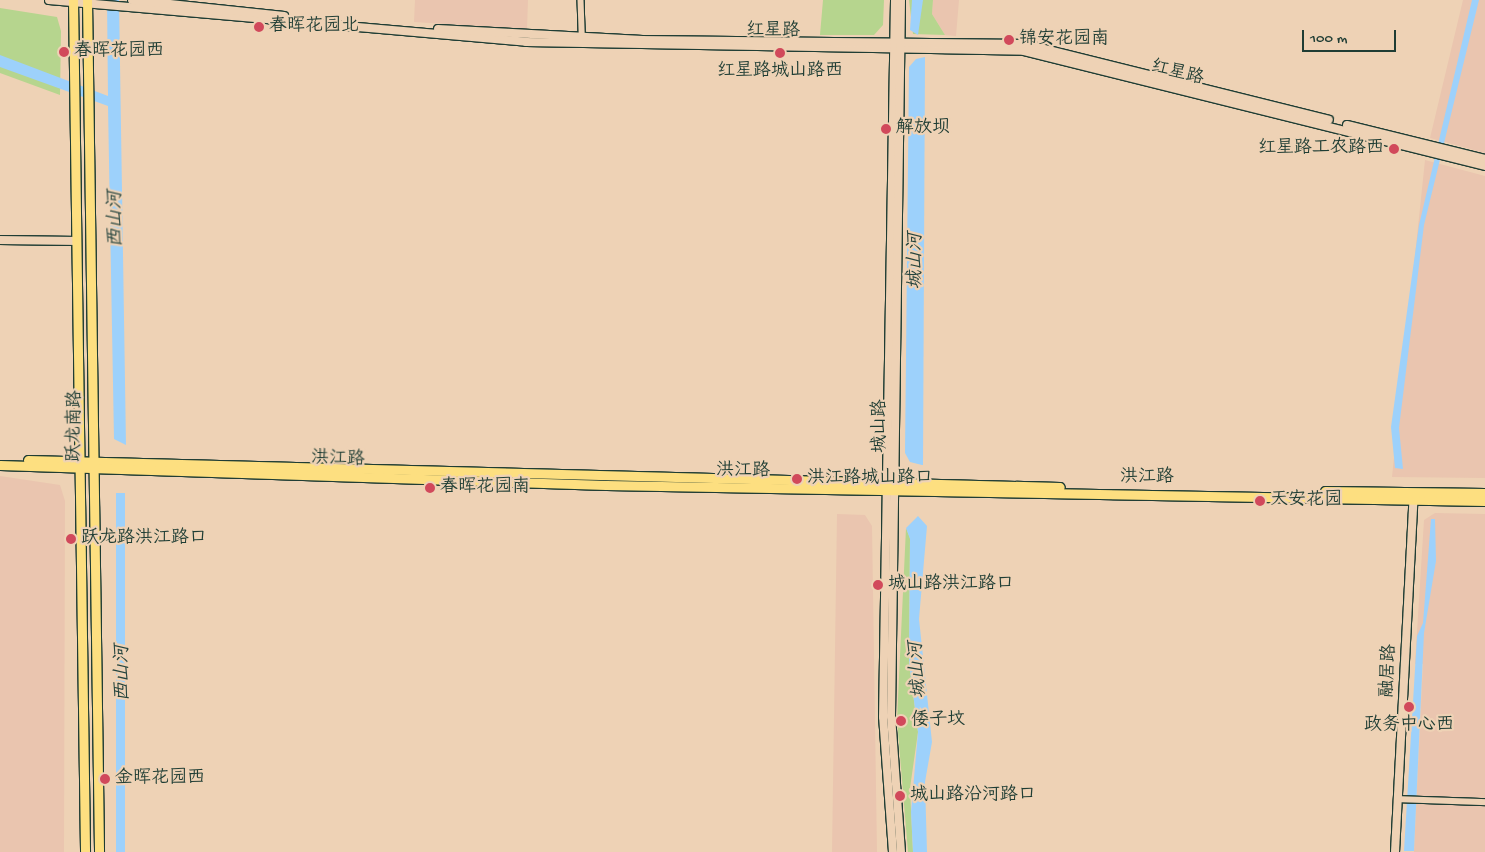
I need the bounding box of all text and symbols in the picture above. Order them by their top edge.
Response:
place label: 春晖花园北 [269,16,359,38]
scale bar [1305,20,1399,52]
marker: 春晖花园北 [253,21,265,33]
street label: 红星路 [746,21,800,43]
place label: 锦安花园南 [1019,29,1109,51]
text: 100 m [1310,30,1347,48]
marker: 锦安花园南 [1003,34,1015,46]
place label: 春晖花园西 [74,41,164,63]
marker: 春晖花园西 [58,46,70,58]
marker: 红星路城山路西 [774,47,786,59]
street label: 红星路 [1148,57,1206,91]
place label: 红星路城山路西 [717,61,843,83]
place label: 解放坝 [896,118,950,140]
marker: 解放坝 [880,123,892,135]
place label: 红星路工农路西 [1258,138,1384,160]
marker: 红星路工农路西 [1388,143,1400,155]
water label: 西山河 [105,190,129,248]
water label: 城山河 [906,233,928,289]
street label: 跃龙南路 [65,390,87,462]
street label: 城山路 [870,399,892,453]
street label: 洪江路 [311,448,365,472]
street label: 洪江路 [716,461,770,483]
street label: 洪江路 [1120,467,1174,489]
place label: 洪江路城山路口 [807,468,933,490]
marker: 洪江路城山路口 [791,473,803,485]
place label: 春晖花园南 [440,477,530,499]
marker: 春晖花园南 [424,482,436,494]
place label: 天安花园 [1270,490,1342,512]
marker: 天安花园 [1254,495,1266,507]
place label: 跃龙路洪江路口 [81,528,207,550]
marker: 跃龙路洪江路口 [65,533,77,545]
place label: 城山路洪江路口 [888,574,1014,596]
marker: 城山路洪江路口 [872,579,884,591]
water label: 城山河 [906,641,932,699]
street label: 融居路 [1378,643,1402,699]
water label: 西山河 [112,644,136,702]
marker: 政务中心西 [1403,701,1415,713]
place label: 倭子坟 [911,710,965,732]
marker: 倭子坟 [895,715,907,727]
place label: 政务中心西 [1364,715,1454,737]
place label: 金晖花园西 [115,768,205,790]
marker: 金晖花园西 [99,773,111,785]
place label: 城山路沿河路口 [910,785,1036,807]
marker: 城山路沿河路口 [894,790,906,802]

